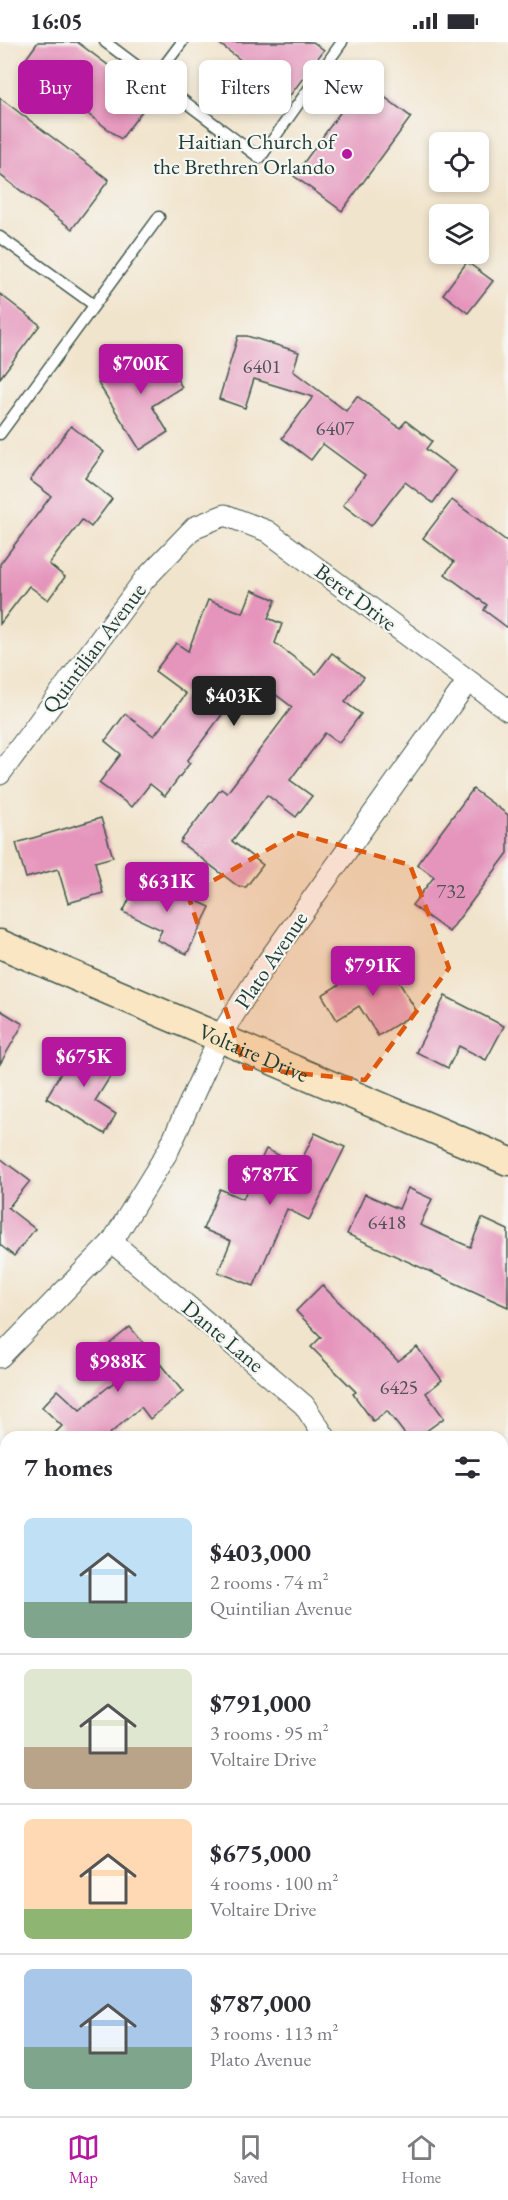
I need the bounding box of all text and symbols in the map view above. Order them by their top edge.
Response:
text: 16:05 [30,7,83,36]
chip: Buy [18,60,93,114]
chip: Rent [105,60,187,114]
chip: Filters [199,60,291,114]
chip: New [303,60,384,114]
place label: Haitian Church of the Brethren Orlando [153,127,338,181]
map controls [429,132,489,264]
button: locate [429,132,489,192]
marker: Haitian Church of the Brethren Orlando [340,147,354,161]
button: layers [429,204,489,264]
pin: $700K [99,344,183,395]
text: $700K [113,350,169,376]
house number: 6401 [243,353,281,379]
house number: 6407 [316,415,355,441]
street label: Beret Drive [309,557,403,638]
street label: Quintilian Avenue [35,577,153,719]
pin: $403K [192,676,276,727]
text: $403K [206,682,262,708]
pin: $631K [125,862,209,913]
text: $631K [139,868,195,894]
house number: 732 [437,878,466,904]
street label: Plato Avenue [228,905,314,1014]
pin: $791K [331,946,415,997]
text: $791K [345,952,401,978]
street label: Voltaire Drive [194,1016,314,1089]
pin: $675K [42,1037,126,1088]
text: $675K [56,1043,112,1069]
pin: $787K [228,1155,312,1206]
text: $787K [242,1161,298,1187]
house number: 6418 [368,1209,406,1235]
street label: Dante Lane [176,1293,270,1379]
pin: $988K [76,1342,160,1393]
text: $988K [90,1348,146,1374]
house number: 6425 [380,1374,418,1400]
text: 7 homes [24,1450,113,1484]
icon: filters [451,1451,484,1484]
text: $403,000 [210,1535,311,1569]
icon: home [72,1542,144,1614]
text: 2 rooms · 74 m² [210,1569,329,1595]
text: Quintilian Avenue [210,1595,352,1621]
text: $791,000 [210,1686,311,1720]
icon: home [72,1693,144,1765]
text: 3 rooms · 95 m² [210,1720,329,1746]
text: Voltaire Drive [210,1746,316,1772]
text: $675,000 [210,1836,311,1870]
icon: home [72,1843,144,1915]
text: 4 rooms · 100 m² [210,1870,338,1896]
text: Voltaire Drive [210,1896,316,1922]
text: $787,000 [210,1986,311,2020]
icon: home [72,1993,144,2065]
text: 3 rooms · 113 m² [210,2020,338,2046]
text: Plato Avenue [210,2046,311,2072]
tab: Map [67,2131,100,2188]
tab: Saved [234,2131,268,2188]
tab: Home [402,2131,441,2188]

